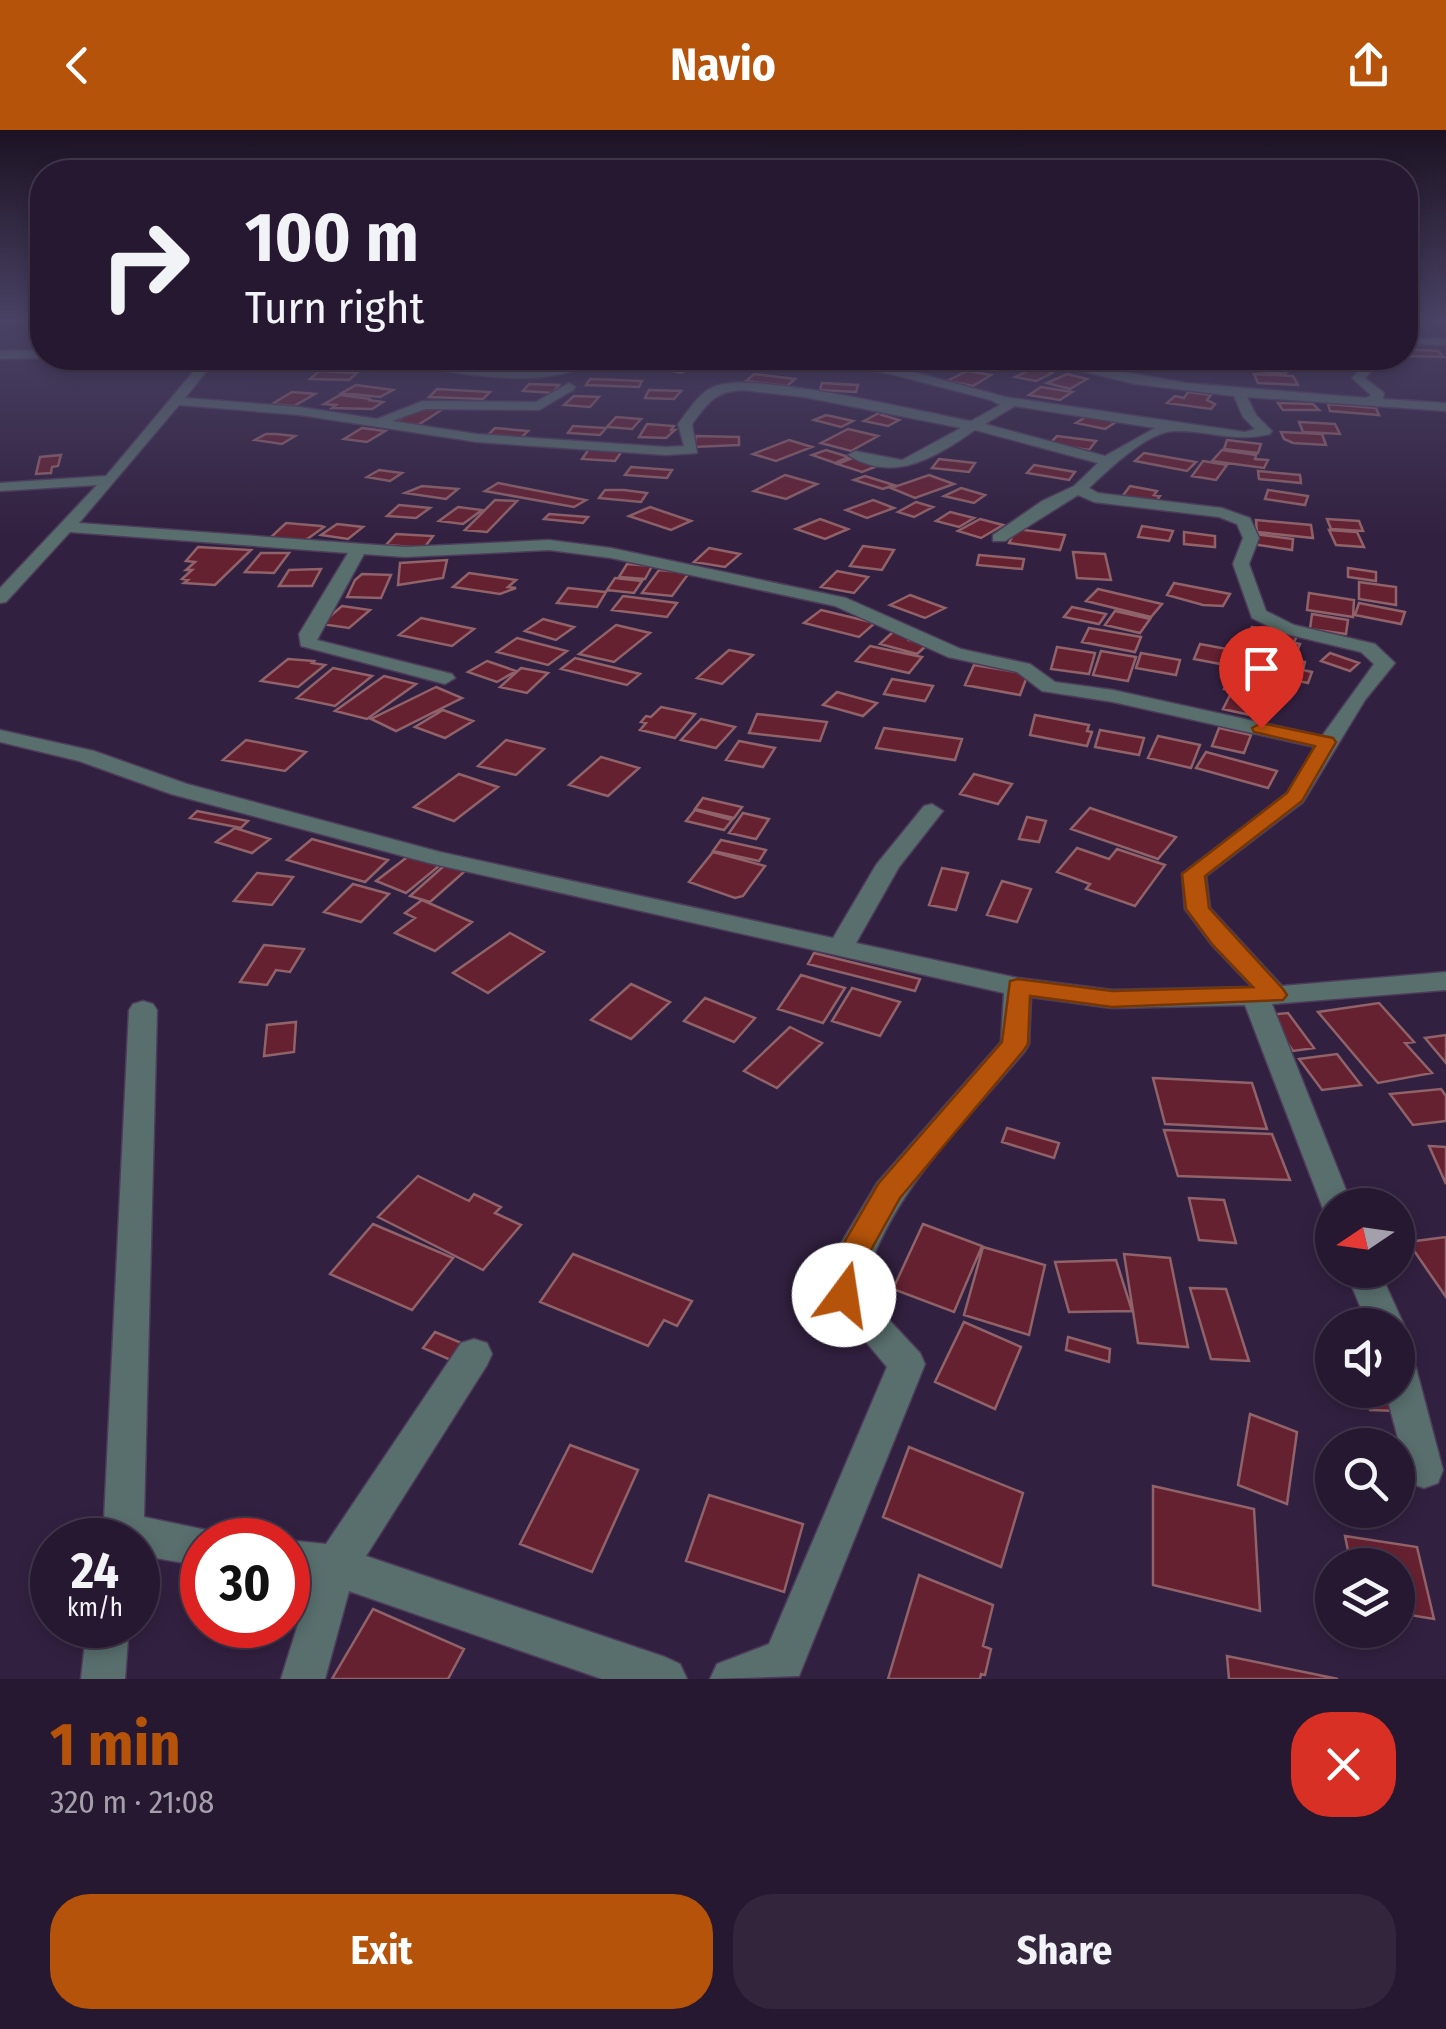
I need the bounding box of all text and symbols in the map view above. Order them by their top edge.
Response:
icon: back [50,38,105,93]
text: Navio [670,38,776,92]
icon: share [1341,38,1396,93]
text: 100 m [245,196,419,280]
icon: right [80,200,210,330]
text: Turn right [245,281,424,335]
pin [1219,626,1304,729]
icon: arrive [1234,641,1289,696]
north arrow [1315,1188,1415,1288]
map controls [1315,1188,1415,1648]
position arrow [792,1243,896,1347]
button: sound [1315,1308,1415,1408]
button: search [1315,1428,1415,1528]
speed limit sign: 30 [180,1518,310,1648]
text: 24 [71,1541,119,1601]
button: layers [1315,1548,1415,1648]
text: km/h [67,1593,123,1623]
text: 1 min [50,1709,181,1781]
button: close [1291,1712,1396,1817]
text: 320 m · 21:08 [50,1783,214,1821]
button: Exit [50,1894,713,2009]
button: Share [733,1894,1396,2009]

